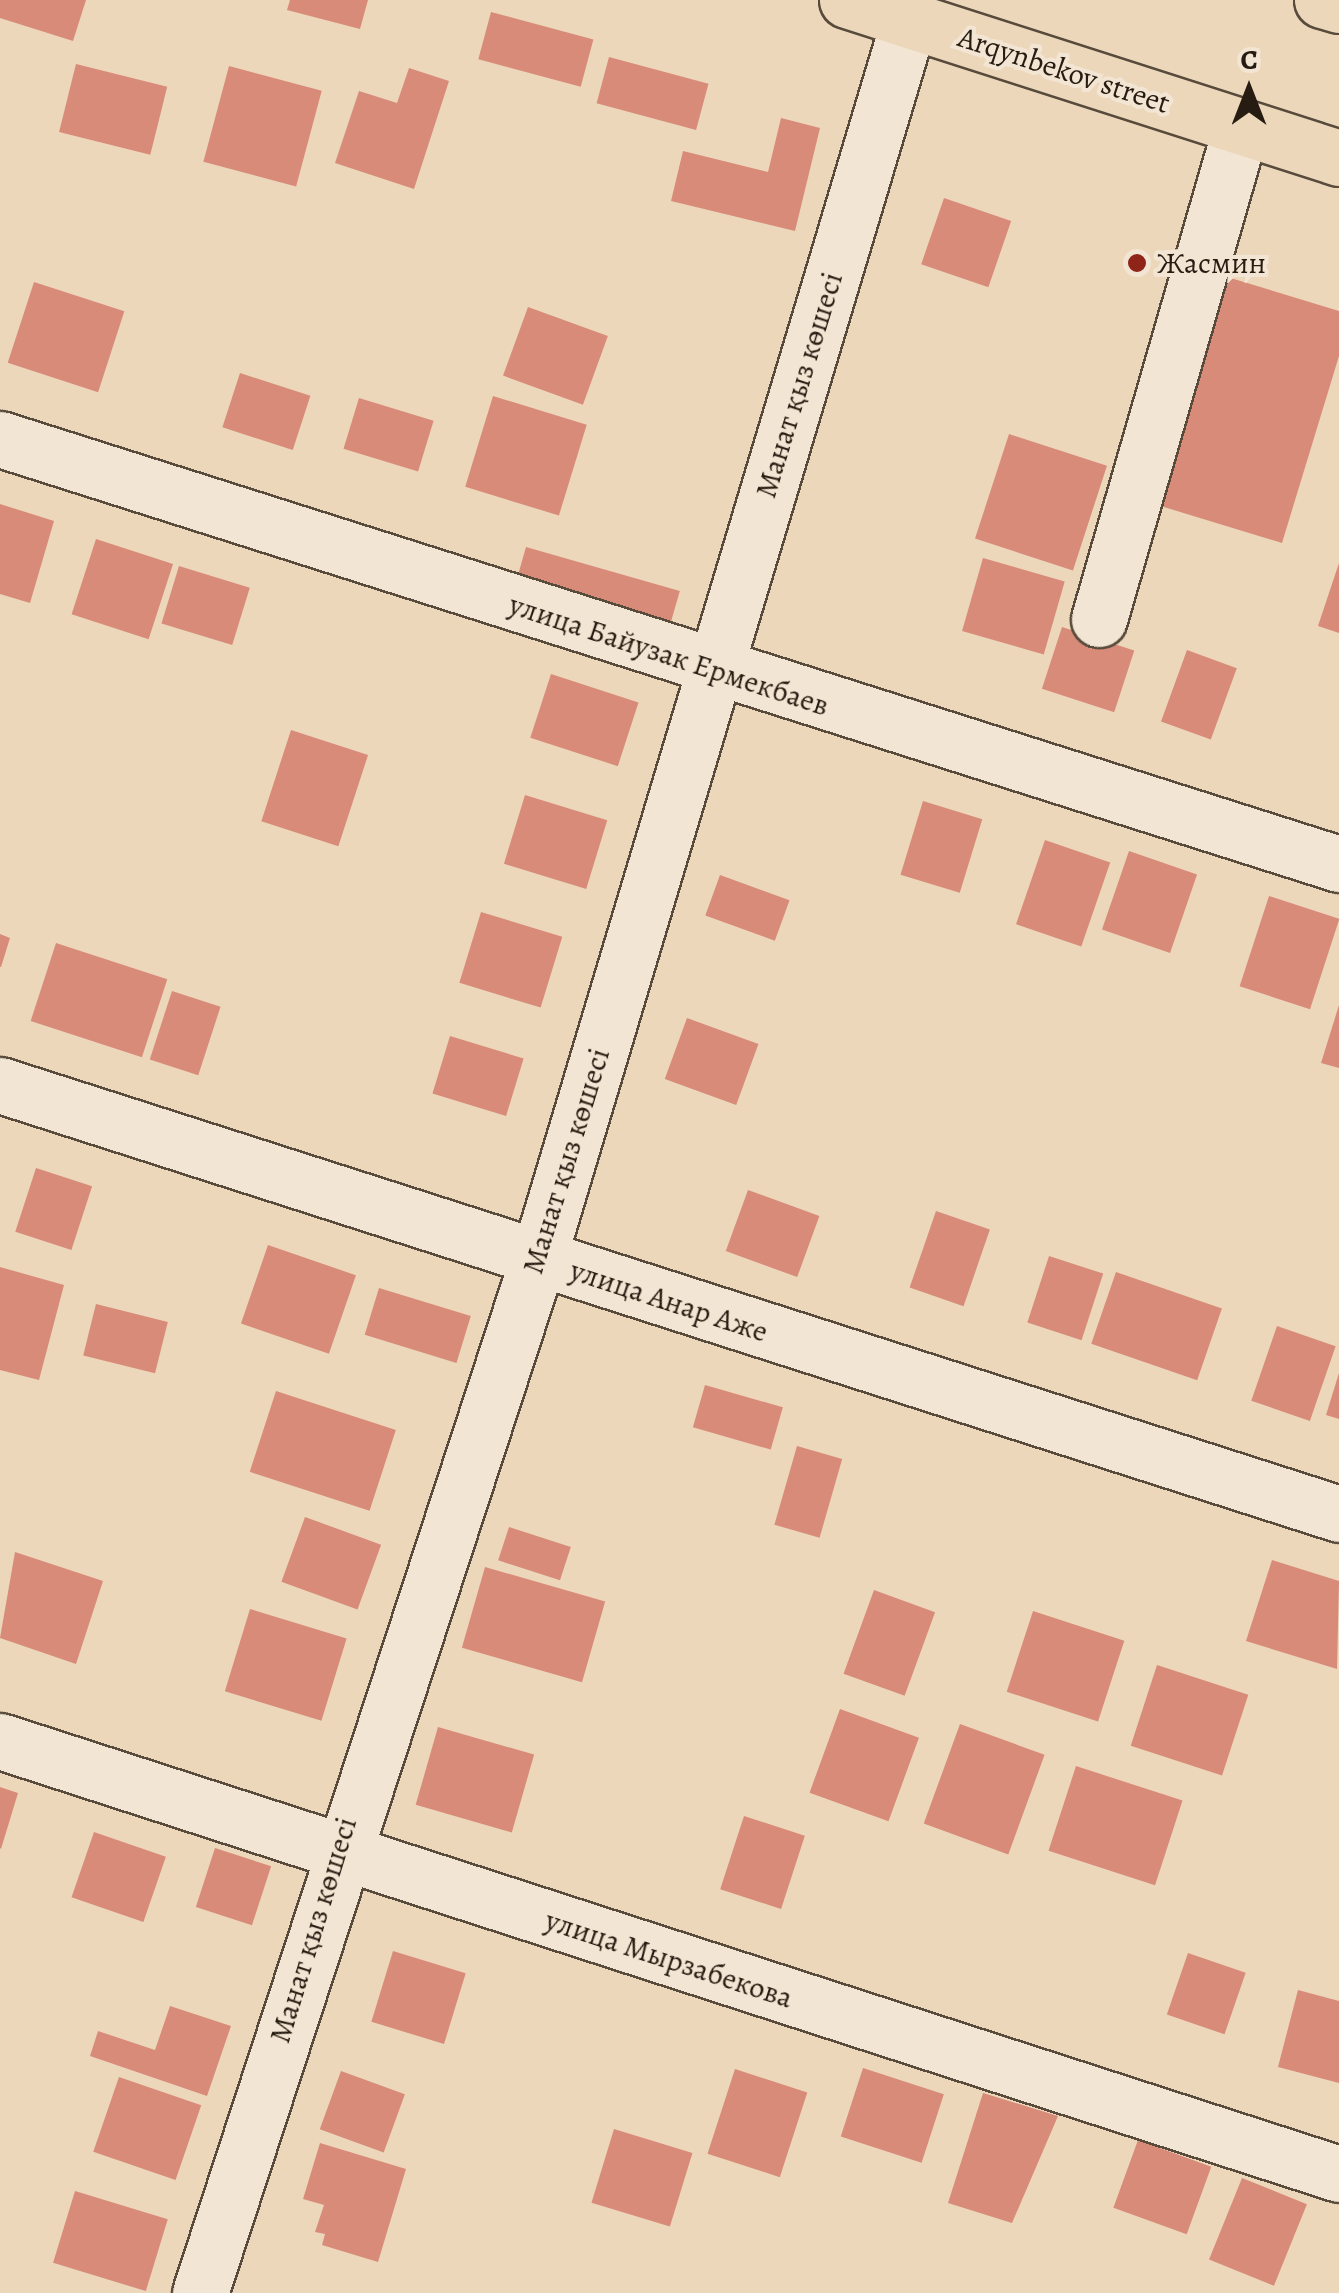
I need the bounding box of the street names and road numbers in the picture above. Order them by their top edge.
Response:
street label: Arqynbekov street [954,19,1174,121]
street label: Манат қыз көшесі [748,268,850,502]
street label: улица Байузак Ермекбаев [505,586,833,724]
street label: Манат қыз көшесі [515,1044,617,1278]
street label: улица Анар Аже [566,1252,772,1350]
street label: Манат қыз көшесі [262,1813,364,2047]
street label: улица Мырзабекова [541,1902,797,2016]

